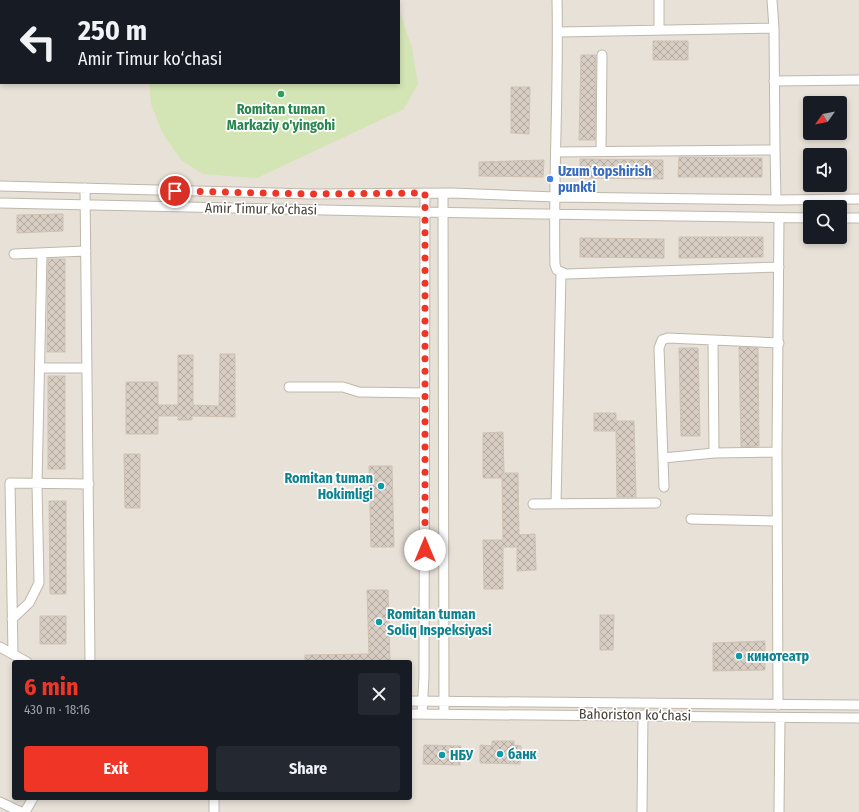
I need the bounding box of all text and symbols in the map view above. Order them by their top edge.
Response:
text: 250 m [78,14,147,47]
icon: left [12,16,64,68]
text: Amir Timur ko‘chasi [78,48,222,70]
marker: Romitan tuman Markaziy o'yingohi [276,89,286,99]
north arrow [803,96,847,140]
map controls [803,96,847,244]
place label: Romitan tuman Markaziy o'yingohi [227,101,336,134]
button: sound [803,148,847,192]
place label: Uzum topshirish punkti [558,163,652,196]
pin [158,174,192,208]
marker: Uzum topshirish punkti [545,174,555,184]
icon: arrive [164,180,186,202]
street label: Amir Timur ko‘chasi [205,200,317,218]
button: search [803,200,847,244]
place label: Romitan tuman Hokimligi [284,470,373,503]
marker: Romitan tuman Hokimligi [376,481,386,491]
position arrow [404,529,446,571]
place label: Romitan tuman Soliq Inspeksiyasi [387,606,492,639]
marker: Romitan tuman Soliq Inspeksiyasi [374,617,384,627]
place label: кинотеатр [747,648,809,665]
marker: кинотеатр [734,651,744,661]
text: 6 min [24,673,79,701]
button: close [358,673,400,715]
text: 430 m · 18:16 [24,702,90,717]
street label: Bahoriston ko‘chasi [579,706,691,724]
button: Exit [24,746,208,792]
button: Share [216,746,400,792]
place label: банк [508,746,538,763]
place label: НБУ [450,747,474,764]
marker: банк [495,749,505,759]
marker: НБУ [437,750,447,760]

